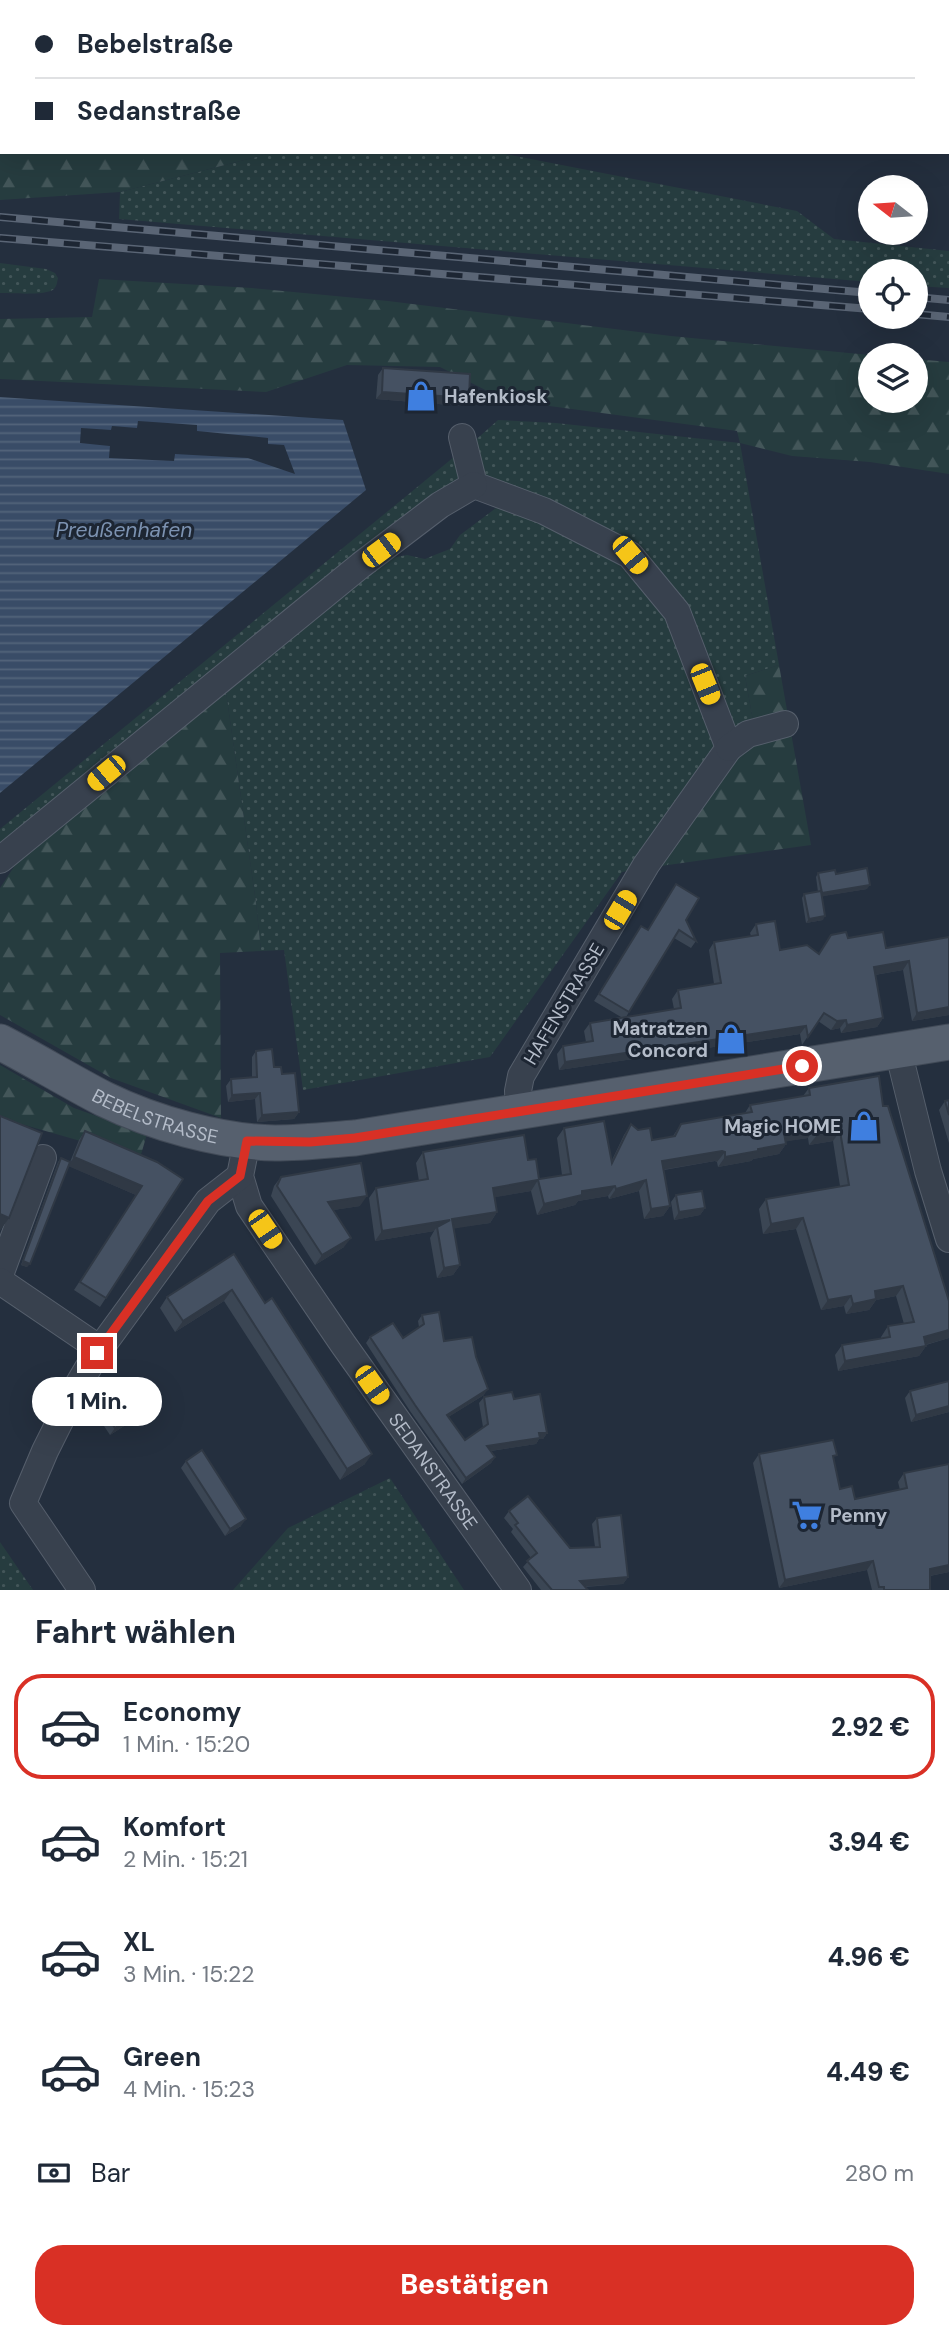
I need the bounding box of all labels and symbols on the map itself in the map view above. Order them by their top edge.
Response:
north arrow [858,175,928,245]
shop icon: Hafenkiosk [404,379,438,413]
place label: Hafenkiosk [444,384,547,409]
water label: Preußenhafen [56,516,192,544]
car [358,529,405,571]
car [609,532,652,578]
car [688,661,723,707]
car [84,751,129,795]
car [601,887,640,933]
street label: HAFENSTRASSE [518,939,610,1069]
place label: Matratzen Concord [612,1016,708,1063]
shop icon: Matratzen Concord [714,1022,748,1056]
route start [786,1050,818,1082]
street label: BEBELSTRASSE [88,1083,221,1149]
shop icon: Magic HOME [847,1109,881,1143]
place label: Magic HOME [724,1114,841,1139]
car [245,1206,286,1252]
route end [81,1337,113,1369]
car [352,1362,393,1408]
callout: 1 Min. [32,1378,162,1426]
street label: SEDANSTRASSE [383,1408,484,1535]
supermarket icon: Penny [790,1498,824,1532]
place label: Penny [830,1503,888,1528]

